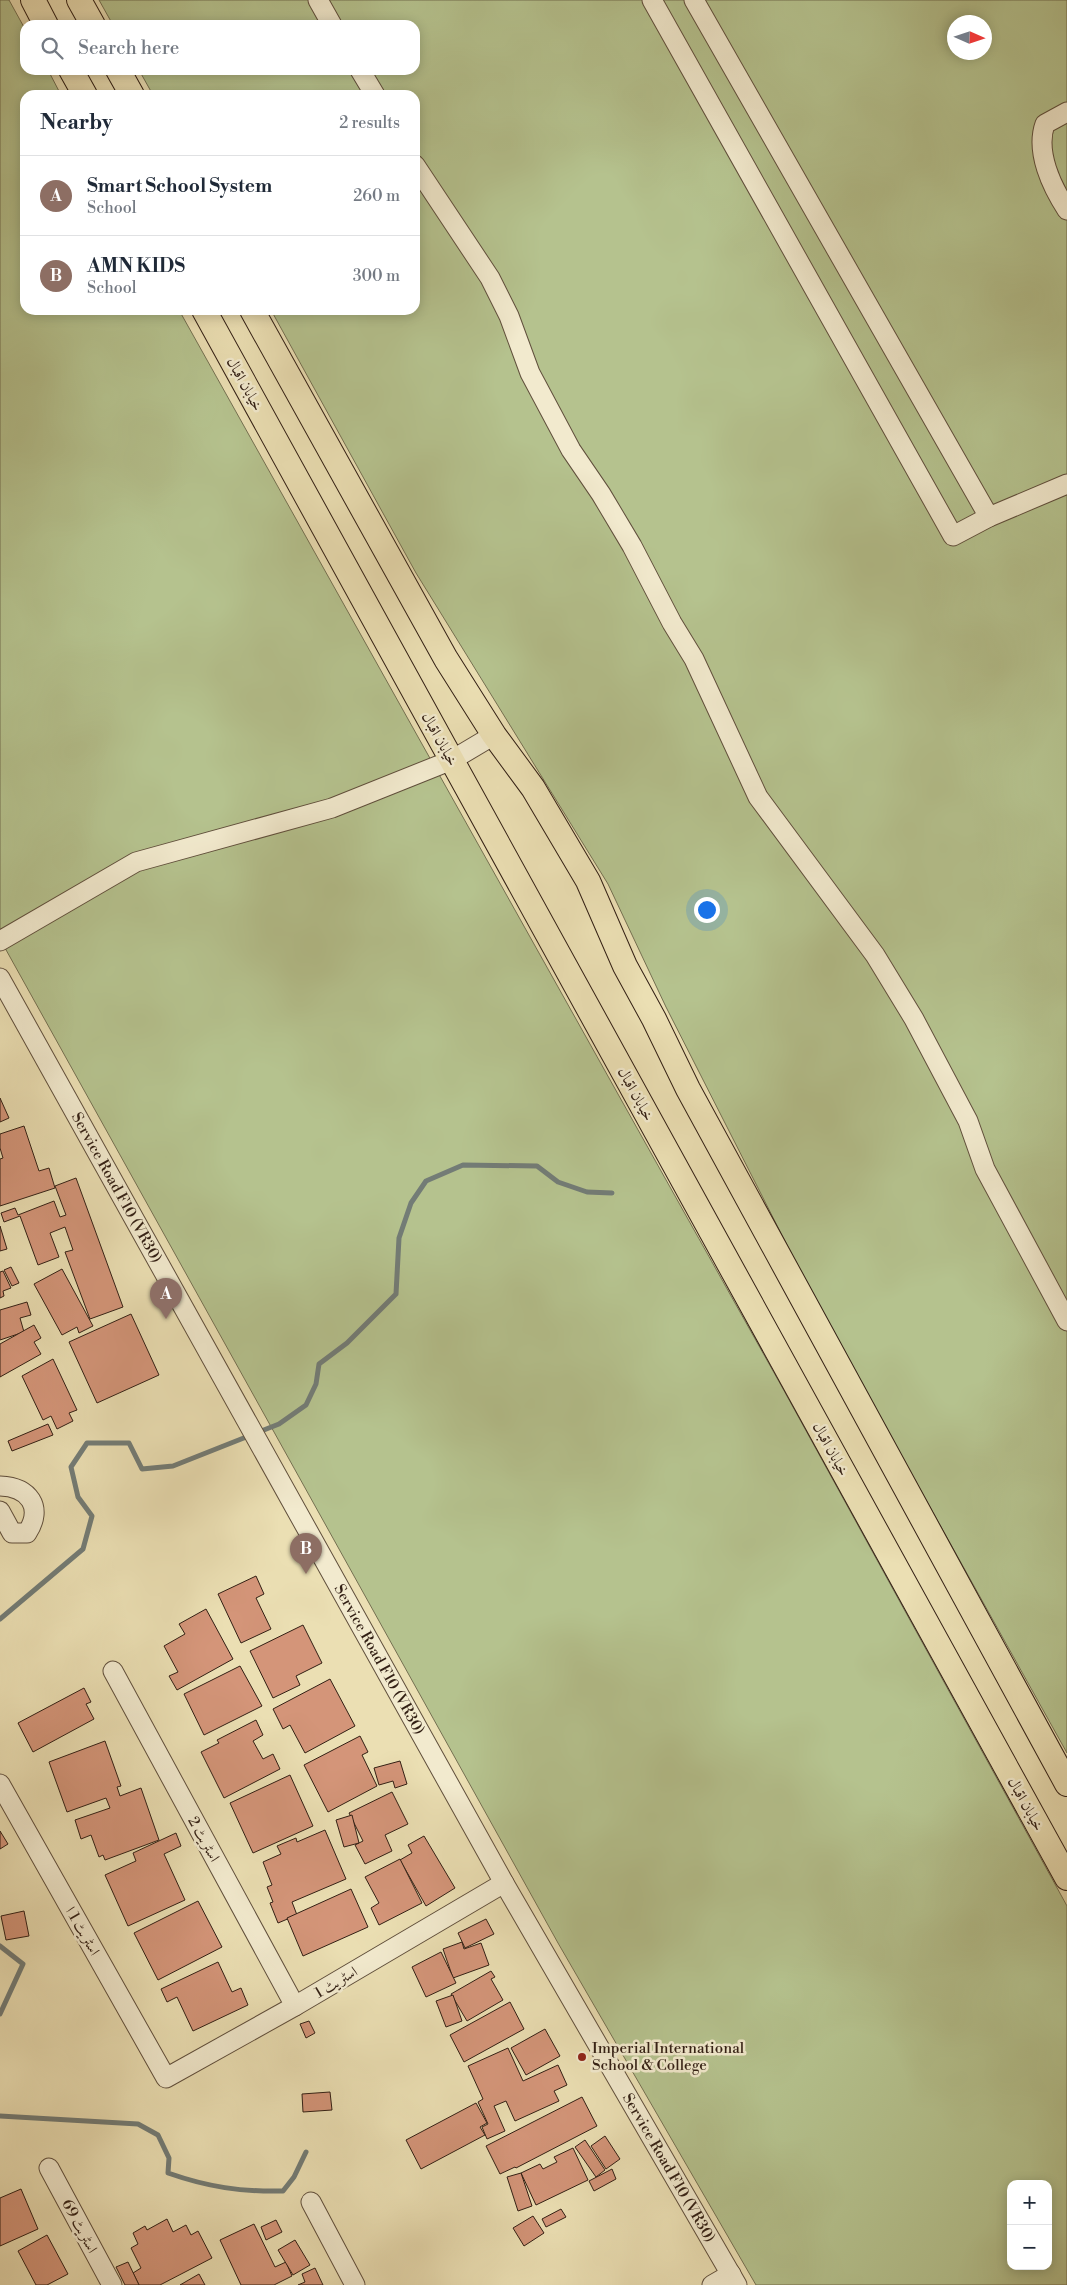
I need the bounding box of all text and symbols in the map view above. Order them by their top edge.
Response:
north arrow [947,15,992,60]
search box [20,20,420,75]
icon: search [38,34,66,62]
text: Search here [78,36,179,60]
text: Nearby [40,110,113,136]
text: 2 results [339,113,400,133]
text: Smart School System [87,174,272,198]
text: A [50,186,62,206]
text: 260 m [353,186,400,206]
text: School [87,198,136,218]
text: AMN KIDS [87,254,185,278]
text: B [50,266,62,286]
text: 300 m [353,266,400,286]
text: School [87,278,136,298]
street label: خیابان اقبال [222,354,267,415]
street label: خیابان اقبال [417,709,462,770]
your location [694,897,720,923]
street label: خیابان اقبال [613,1064,658,1125]
street label: Service Road F10 (VR30) [67,1109,166,1267]
pin: A [150,1278,182,1319]
street label: خیابان اقبال [808,1419,853,1480]
pin: B [290,1533,322,1574]
street label: Service Road F10 (VR30) [330,1581,429,1738]
street label: خیابان اقبال [1003,1774,1048,1835]
street label: اسٹریٹ 2 [183,1813,224,1865]
street label: اسٹریٹ 1 ا [61,1903,104,1959]
street label: اسٹریٹ 1 [311,1962,361,2003]
place label: Imperial International School & College [592,2039,745,2075]
marker: Imperial International School & College [576,2051,588,2063]
street label: Service Road F10 (VR30) [618,2090,719,2246]
map controls [1007,2180,1052,2270]
button: + [1007,2180,1052,2225]
street label: اسٹریٹ 69 [57,2196,102,2257]
button: − [1007,2225,1052,2270]

